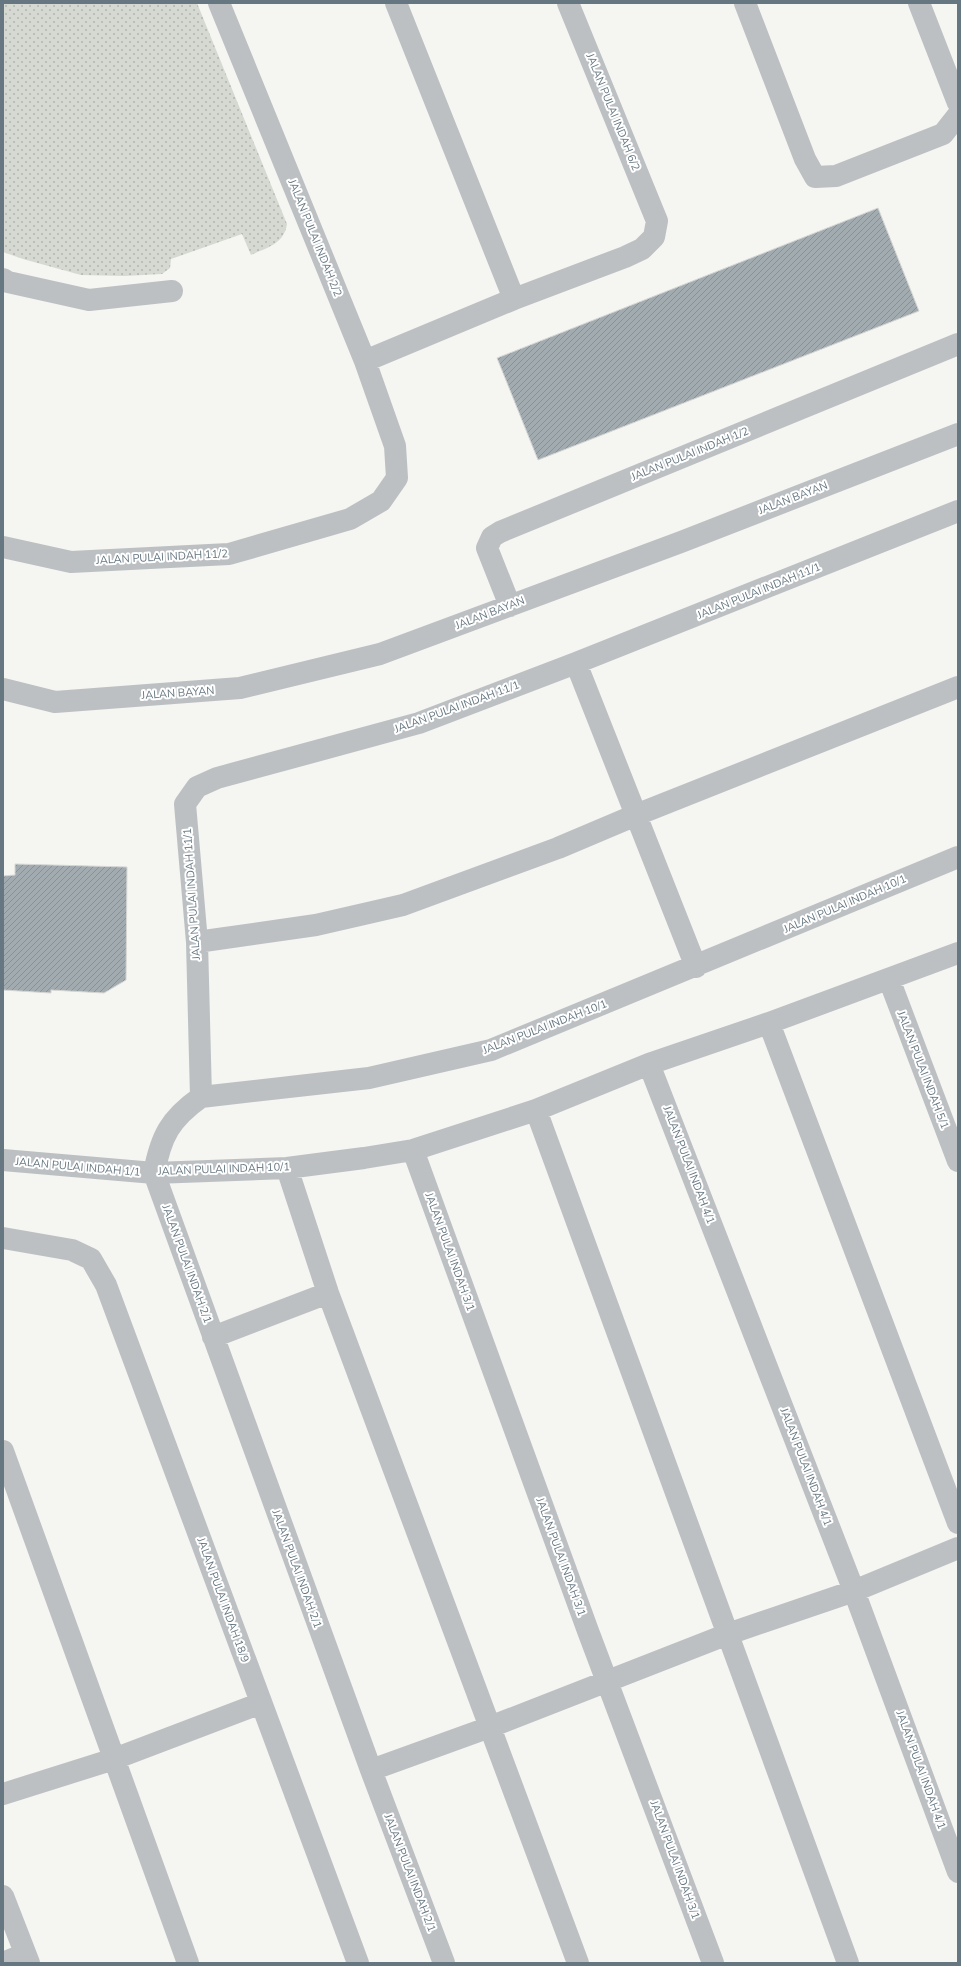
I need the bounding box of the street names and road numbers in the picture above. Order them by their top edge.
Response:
street label: JALAN PULAI INDAH 6/2 [582,50,643,173]
street label: JALAN PULAI INDAH 2/2 [284,176,345,299]
street label: JALAN PULAI INDAH 1/2 [628,424,751,485]
street label: JALAN BAYAN [755,478,830,518]
street label: JALAN PULAI INDAH 11/2 [95,546,228,568]
street label: JALAN PULAI INDAH 11/1 [694,559,823,623]
street label: JALAN BAYAN [452,593,527,633]
street label: JALAN PULAI INDAH 11/1 [392,677,522,737]
street label: JALAN BAYAN [140,683,215,703]
street label: JALAN PULAI INDAH 11/1 [180,828,204,961]
street label: JALAN PULAI INDAH 10/1 [780,871,909,937]
street label: JALAN PULAI INDAH 10/1 [480,996,609,1058]
street label: JALAN PULAI INDAH 5/1 [893,1008,952,1131]
street label: JALAN PULAI INDAH 4/1 [659,1103,718,1226]
street label: JALAN PULAI INDAH 1/1 [14,1154,141,1180]
street label: JALAN PULAI INDAH 10/1 [157,1159,290,1179]
street label: JALAN PULAI INDAH 3/1 [421,1190,478,1313]
street label: JALAN PULAI INDAH 2/1 [158,1202,215,1325]
street label: JALAN PULAI INDAH 4/1 [776,1405,835,1528]
street label: JALAN PULAI INDAH 3/1 [532,1495,589,1618]
street label: JALAN PULAI INDAH 2/1 [268,1507,325,1630]
street label: JALAN PULAI INDAH 18/9 [193,1535,253,1665]
street label: JALAN PULAI INDAH 4/1 [892,1708,949,1831]
street label: JALAN PULAI INDAH 3/1 [646,1798,703,1921]
street label: JALAN PULAI INDAH 2/1 [380,1811,439,1934]

